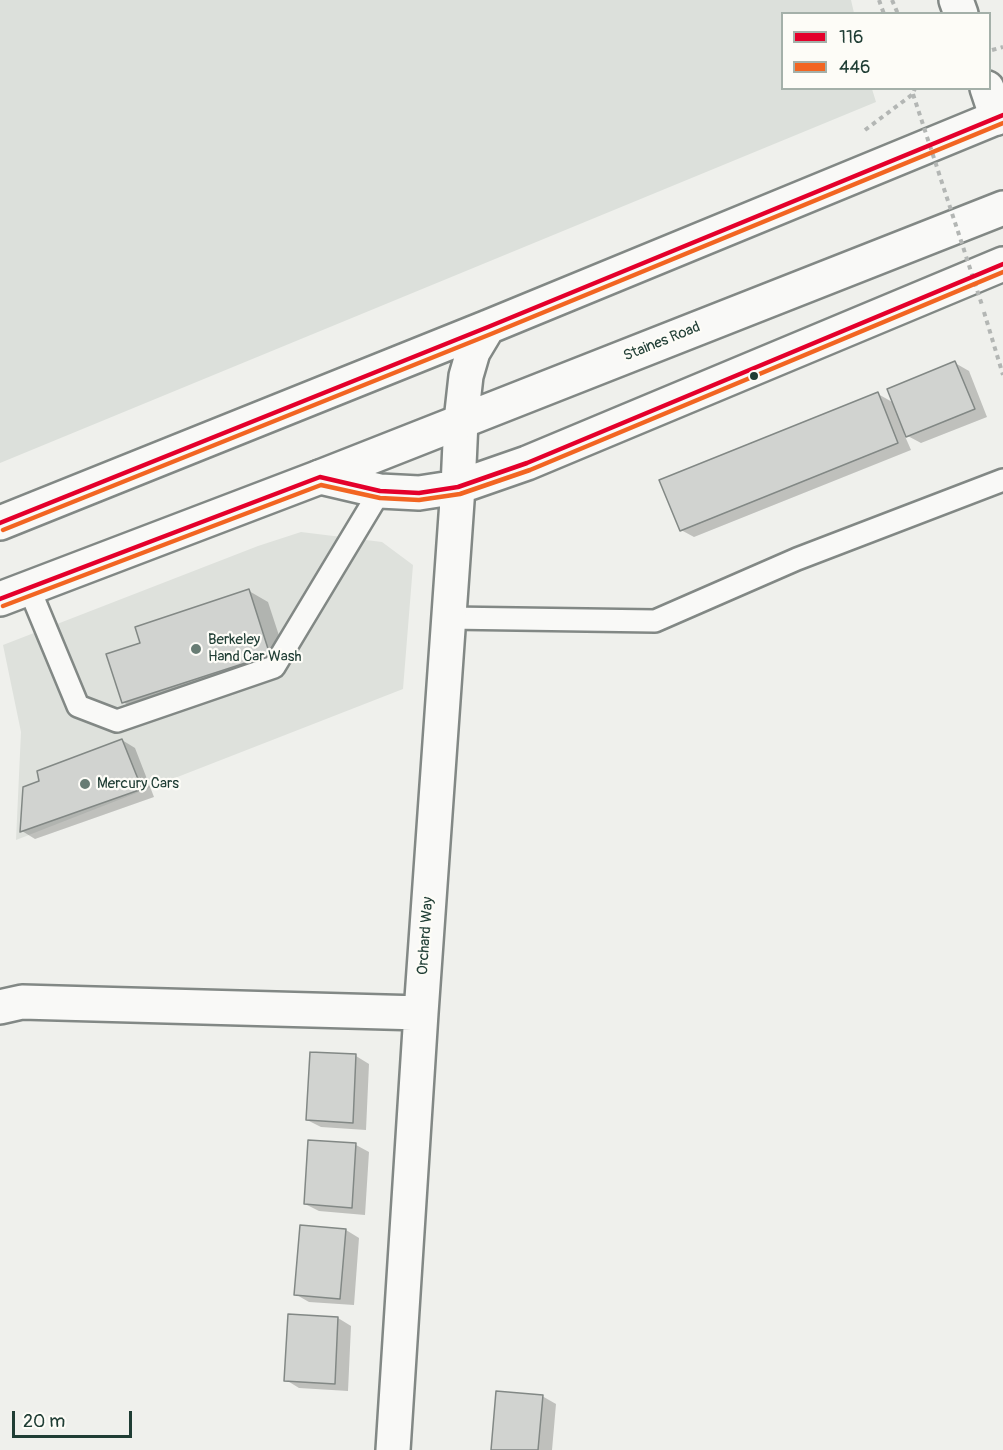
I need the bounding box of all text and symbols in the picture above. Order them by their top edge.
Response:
legend [781,12,991,90]
text: 116 [839,26,864,49]
text: 446 [839,56,870,79]
street label: Staines Road [621,318,703,366]
unlabelled marker [748,370,760,382]
place label: Berkeley Hand Car Wash [208,631,301,666]
marker: Berkeley Hand Car Wash [189,642,203,656]
place label: Mercury Cars [97,775,179,793]
marker: Mercury Cars [78,777,92,791]
street label: Orchard Way [414,896,438,976]
scale bar [15,1399,135,1437]
text: 20 m [23,1410,65,1433]

